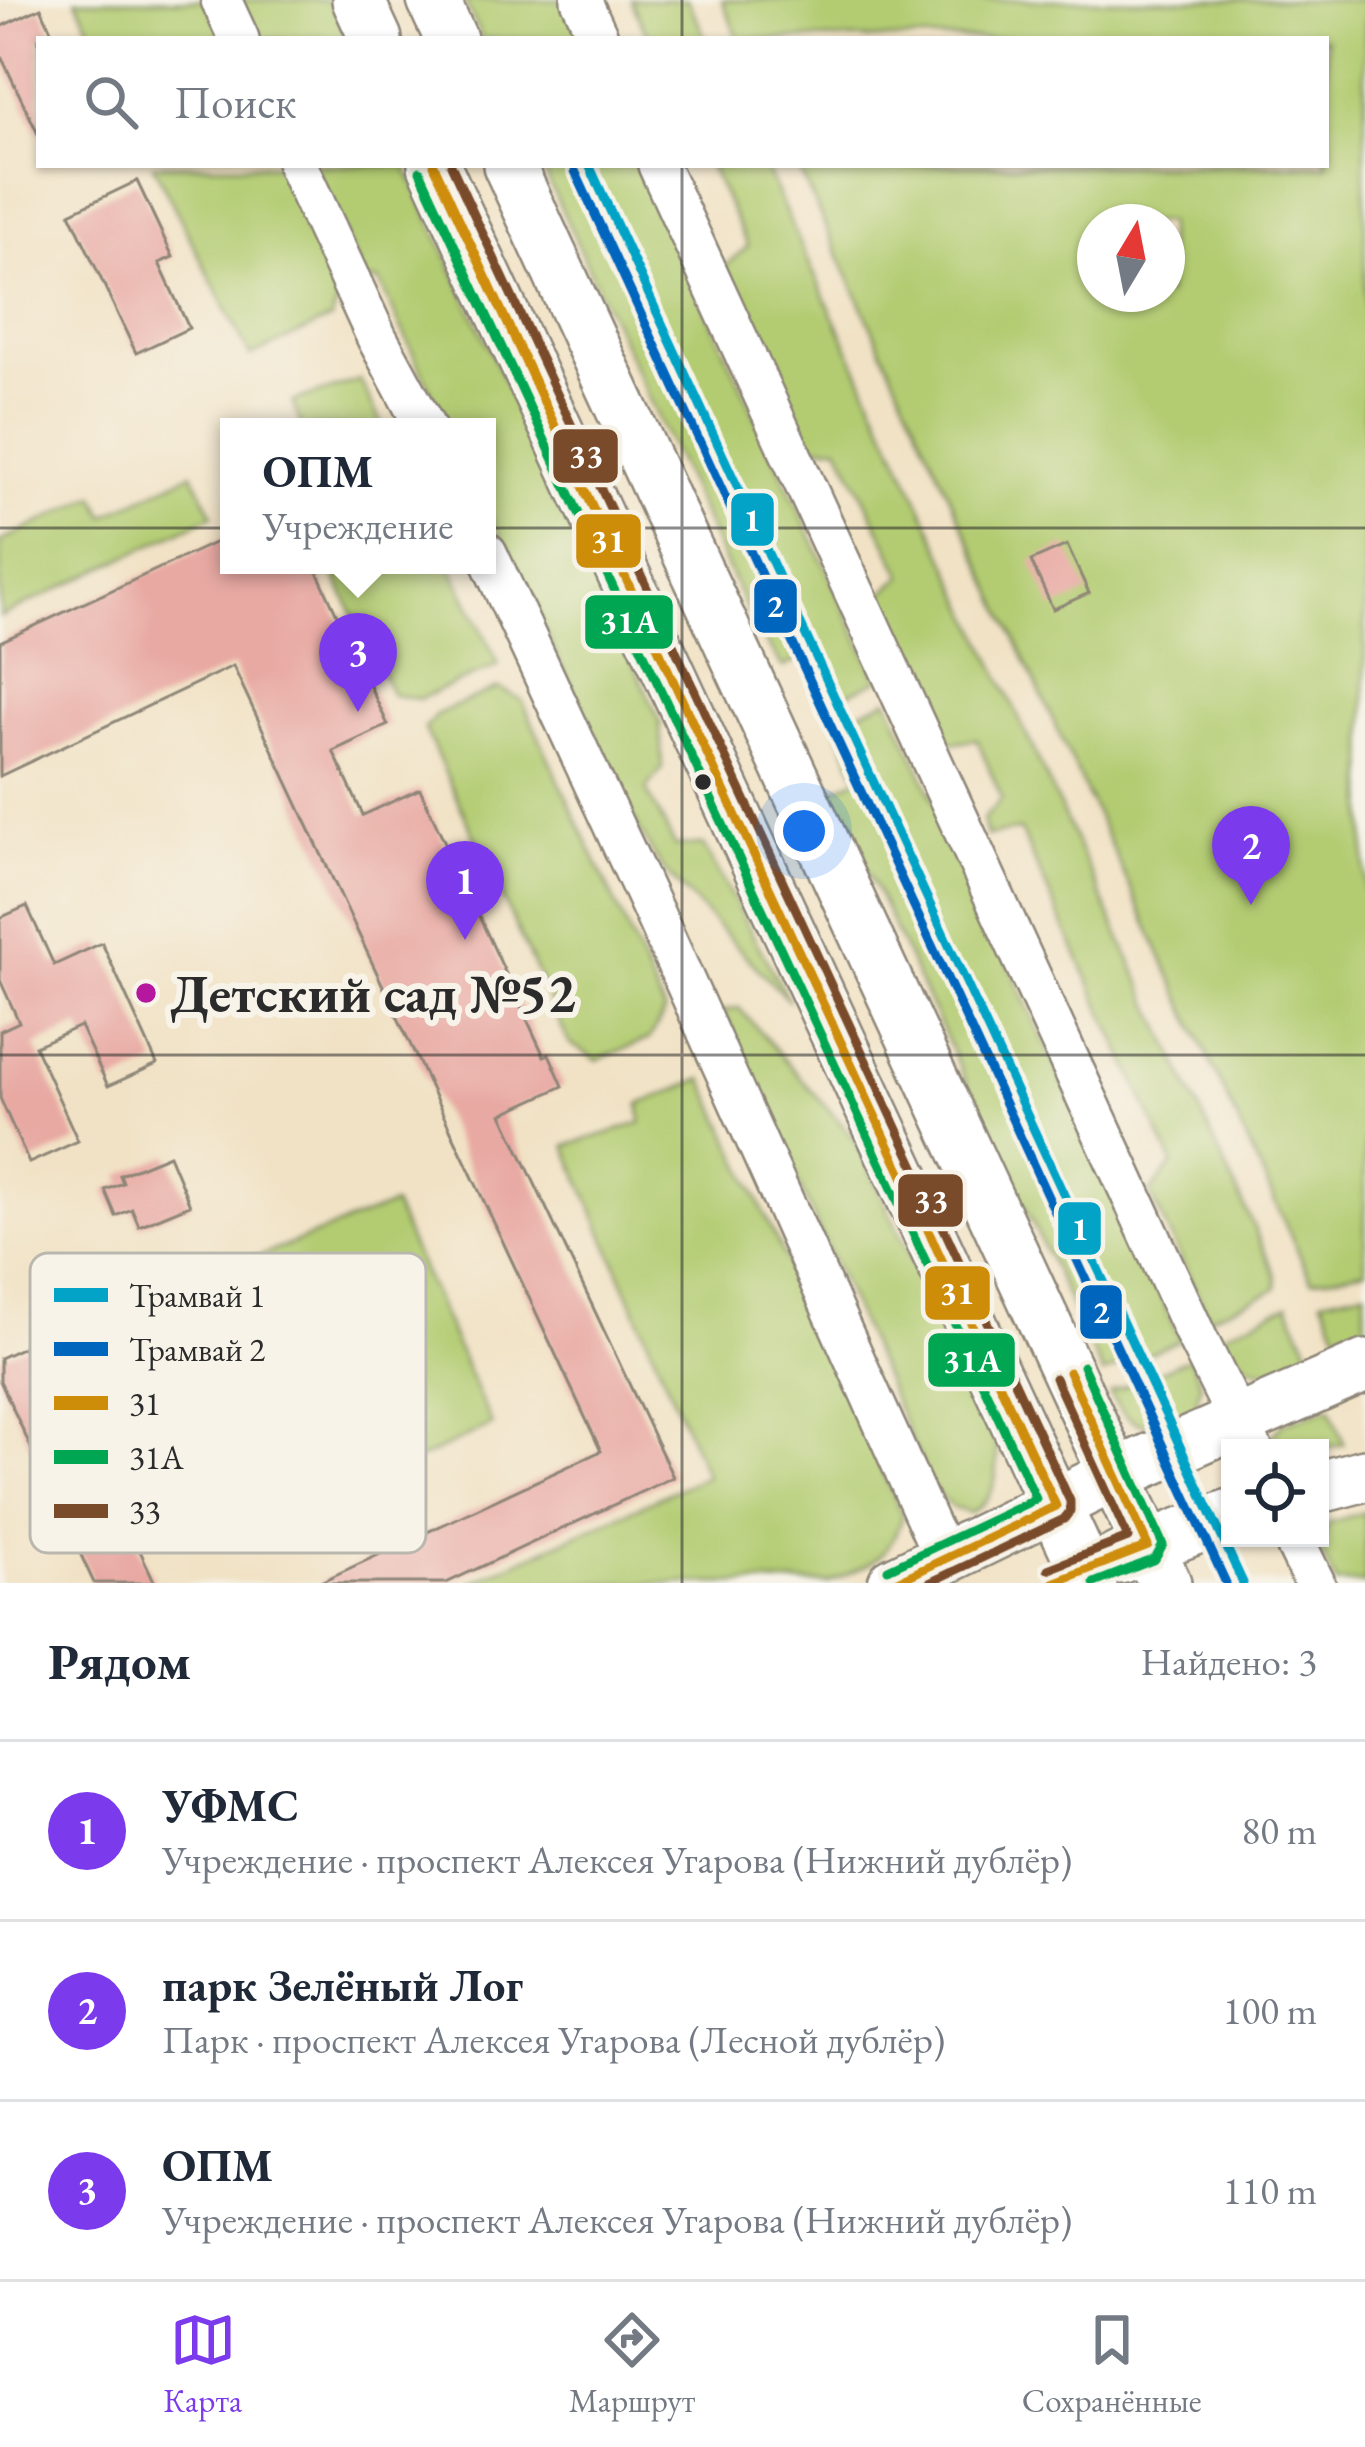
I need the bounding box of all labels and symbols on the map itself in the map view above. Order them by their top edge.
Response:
north arrow [1077,204,1185,312]
line badge: 33 [551,427,620,485]
text: 33 [569,434,603,477]
line badge: 1 [729,491,776,548]
text: 1 [743,498,761,541]
line badge: 31 [574,512,643,570]
text: 31 [591,519,625,562]
line badge: 2 [752,577,799,635]
text: 2 [766,584,784,627]
line badge: 31А [583,593,675,651]
text: 31А [600,600,659,643]
pin: 3 [319,613,397,712]
unlabelled marker [692,771,714,793]
your location [774,801,834,861]
pin: 2 [1212,806,1290,905]
pin: 1 [426,841,504,940]
place label: Детский сад №52 [170,958,576,1028]
marker: Детский сад №52 [133,980,159,1006]
line badge: 33 [896,1172,965,1229]
text: 33 [914,1179,948,1222]
line badge: 1 [1056,1200,1103,1257]
text: 1 [1071,1207,1089,1250]
legend [30,1253,426,1553]
line badge: 31 [923,1264,992,1322]
text: 31 [940,1271,974,1314]
text: Трамвай 1 [129,1274,265,1317]
line badge: 2 [1078,1283,1124,1341]
text: 2 [1092,1290,1110,1333]
text: Трамвай 2 [129,1328,265,1371]
line badge: 31А [926,1331,1017,1389]
text: 31А [943,1339,1002,1382]
text: 31 [129,1382,161,1425]
text: 31А [129,1436,184,1479]
text: 33 [129,1490,161,1533]

